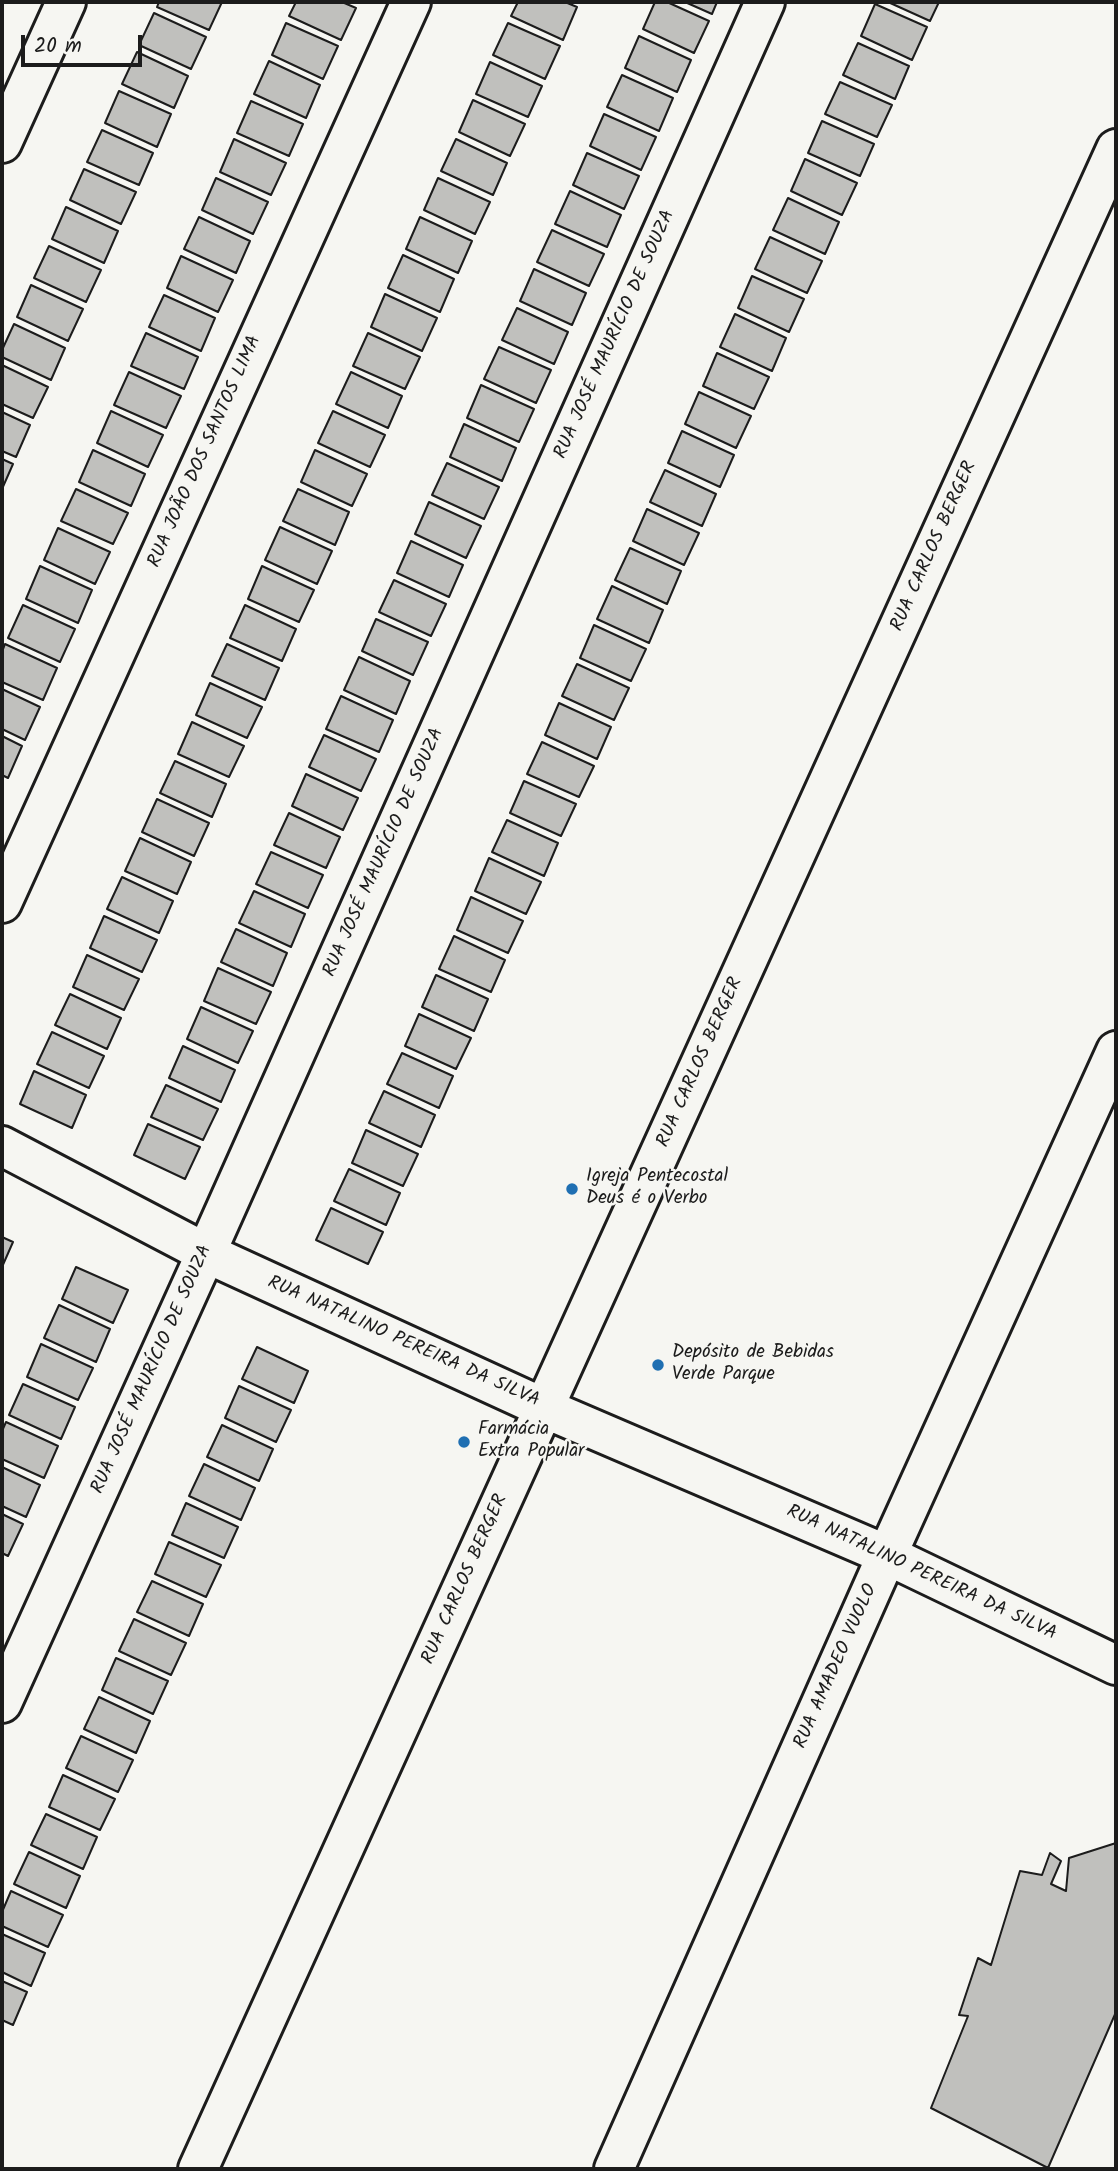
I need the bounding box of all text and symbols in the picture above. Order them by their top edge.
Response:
scale bar [24,21,145,65]
text: 20 m [34,30,82,63]
street label: RUA JOSÉ MAURÍCIO DE SOUZA [551,207,681,463]
street label: RUA JOÃO DOS SANTOS LIMA [144,333,268,571]
street label: RUA CARLOS BERGER [887,459,983,635]
street label: RUA JOSÉ MAURÍCIO DE SOUZA [320,725,450,981]
street label: RUA CARLOS BERGER [653,975,749,1151]
place label: Igreja Pentecostal Deus é o Verbo [586,1167,728,1211]
marker: Igreja Pentecostal Deus é o Verbo [564,1181,580,1197]
street label: RUA JOSÉ MAURÍCIO DE SOUZA [88,1242,218,1498]
street label: RUA NATALINO PEREIRA DA SILVA [263,1273,543,1413]
place label: Depósito de Bebidas Verde Parque [672,1343,834,1387]
marker: Depósito de Bebidas Verde Parque [650,1357,666,1373]
place label: Farmácia Extra Popular [478,1420,584,1464]
marker: Farmácia Extra Popular [456,1434,472,1450]
street label: RUA CARLOS BERGER [418,1492,514,1668]
street label: RUA NATALINO PEREIRA DA SILVA [782,1501,1060,1647]
street label: RUA AMADEO VUOLO [790,1581,884,1753]

